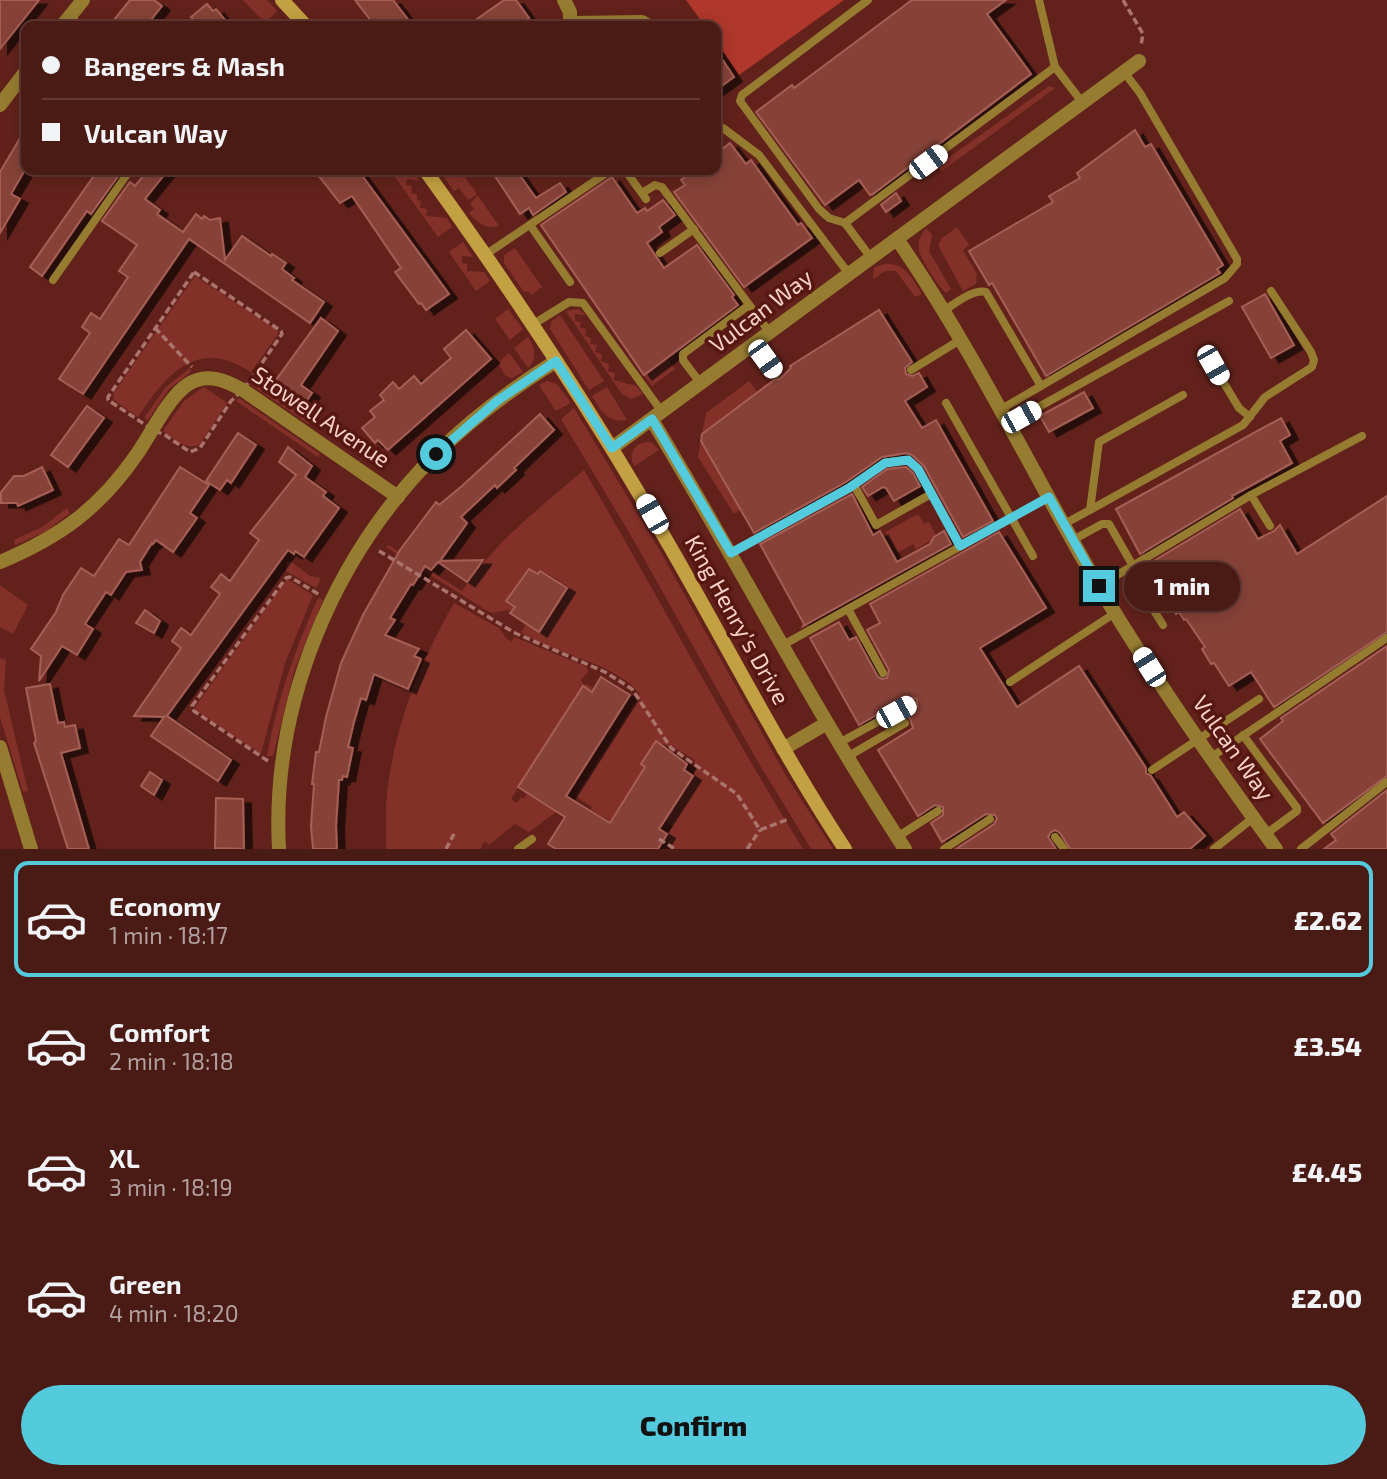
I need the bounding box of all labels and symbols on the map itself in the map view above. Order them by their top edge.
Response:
car [905,141,952,183]
street label: Vulcan Way [703,262,817,358]
car [745,336,786,382]
car [1194,342,1233,388]
street label: Stowell Avenue [247,360,396,473]
car [998,398,1045,436]
route start [420,438,452,470]
car [633,491,672,537]
street label: King Henry's Drive [680,530,796,709]
callout: 1 min [1124,562,1239,610]
route end [1083,570,1115,602]
car [1129,644,1170,690]
street label: Vulcan Way [1187,690,1280,805]
car [873,693,920,731]

